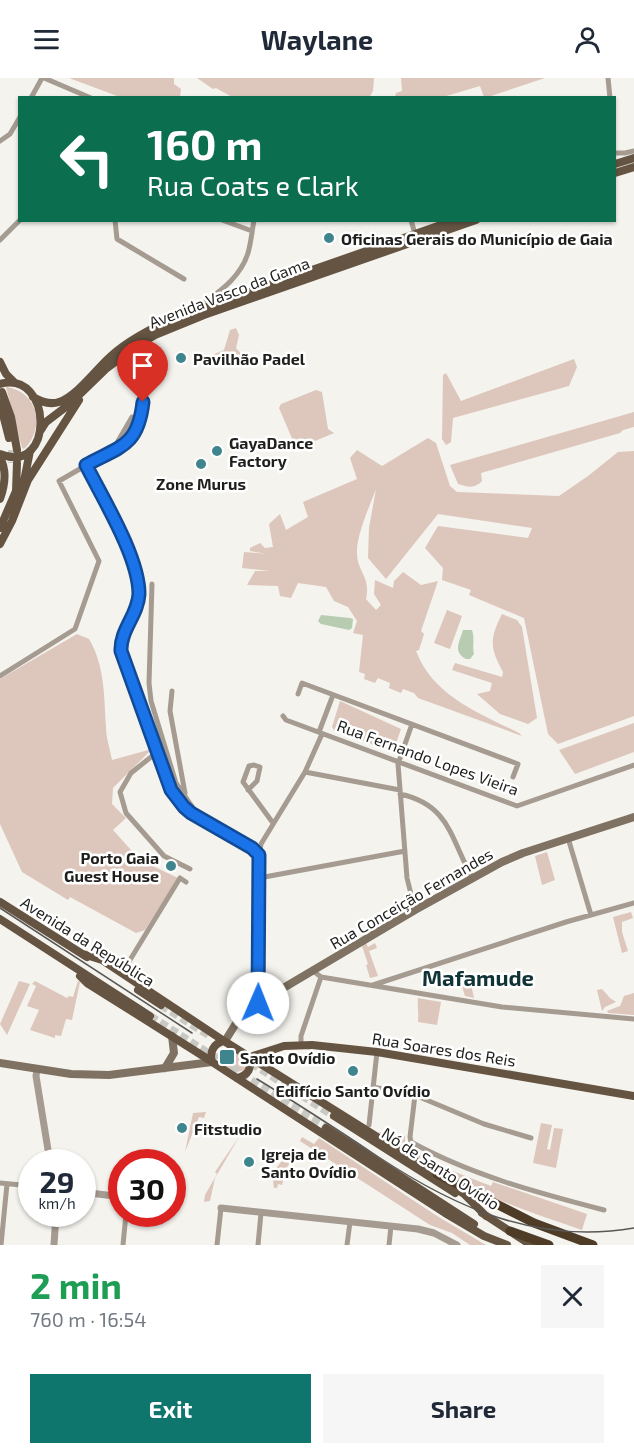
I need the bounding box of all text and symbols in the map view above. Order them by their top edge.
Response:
icon: menu [30,23,63,56]
text: Waylane [261,23,373,55]
icon: person [571,23,604,56]
text: 160 m [147,118,263,168]
icon: left [48,120,126,198]
text: Rua Coats e Clark [147,169,359,201]
place label: Oficinas Gerais do Município de Gaia [341,229,613,248]
marker: Oficinas Gerais do Município de Gaia [322,231,336,245]
street label: Avenida Vasco da Gama [146,253,312,331]
pin [117,340,168,402]
icon: arrive [126,349,159,382]
place label: Pavilhão Padel [193,349,306,368]
marker: Pavilhão Padel [174,351,188,365]
place label: GayaDance Factory [229,433,313,471]
marker: GayaDance Factory [210,444,224,458]
marker: Zone Murus [194,457,208,471]
place label: Zone Murus [156,474,246,493]
street label: Rua Fernando Lopes Vieira [335,715,521,799]
street label: Rua Conceição Fernandes [326,844,496,953]
place label: Porto Gaia Guest House [64,848,159,885]
marker: Porto Gaia Guest House [164,859,178,873]
street label: Avenida da República [18,892,158,990]
district label: Mafamude [422,964,534,990]
position arrow [226,971,290,1035]
street label: Rua Soares dos Reis [371,1028,517,1070]
marker: Santo Ovídio [218,1048,236,1066]
place label: Santo Ovídio [240,1048,335,1067]
marker: Edifício Santo Ovídio [346,1064,360,1078]
place label: Edifício Santo Ovídio [275,1081,431,1100]
place label: Fitstudio [194,1119,262,1138]
marker: Fitstudio [175,1121,189,1135]
street label: Nó de Santo Ovídio [379,1123,503,1213]
place label: Igreja de Santo Ovídio [261,1144,356,1181]
speed limit sign: 30 [108,1149,186,1227]
marker: Igreja de Santo Ovídio [242,1155,256,1169]
text: 29 [39,1163,75,1199]
text: km/h [38,1194,76,1212]
text: 2 min [30,1263,122,1306]
button: close [541,1265,604,1328]
text: 760 m · 16:54 [30,1307,147,1331]
button: Exit [30,1374,311,1443]
button: Share [323,1374,604,1443]

